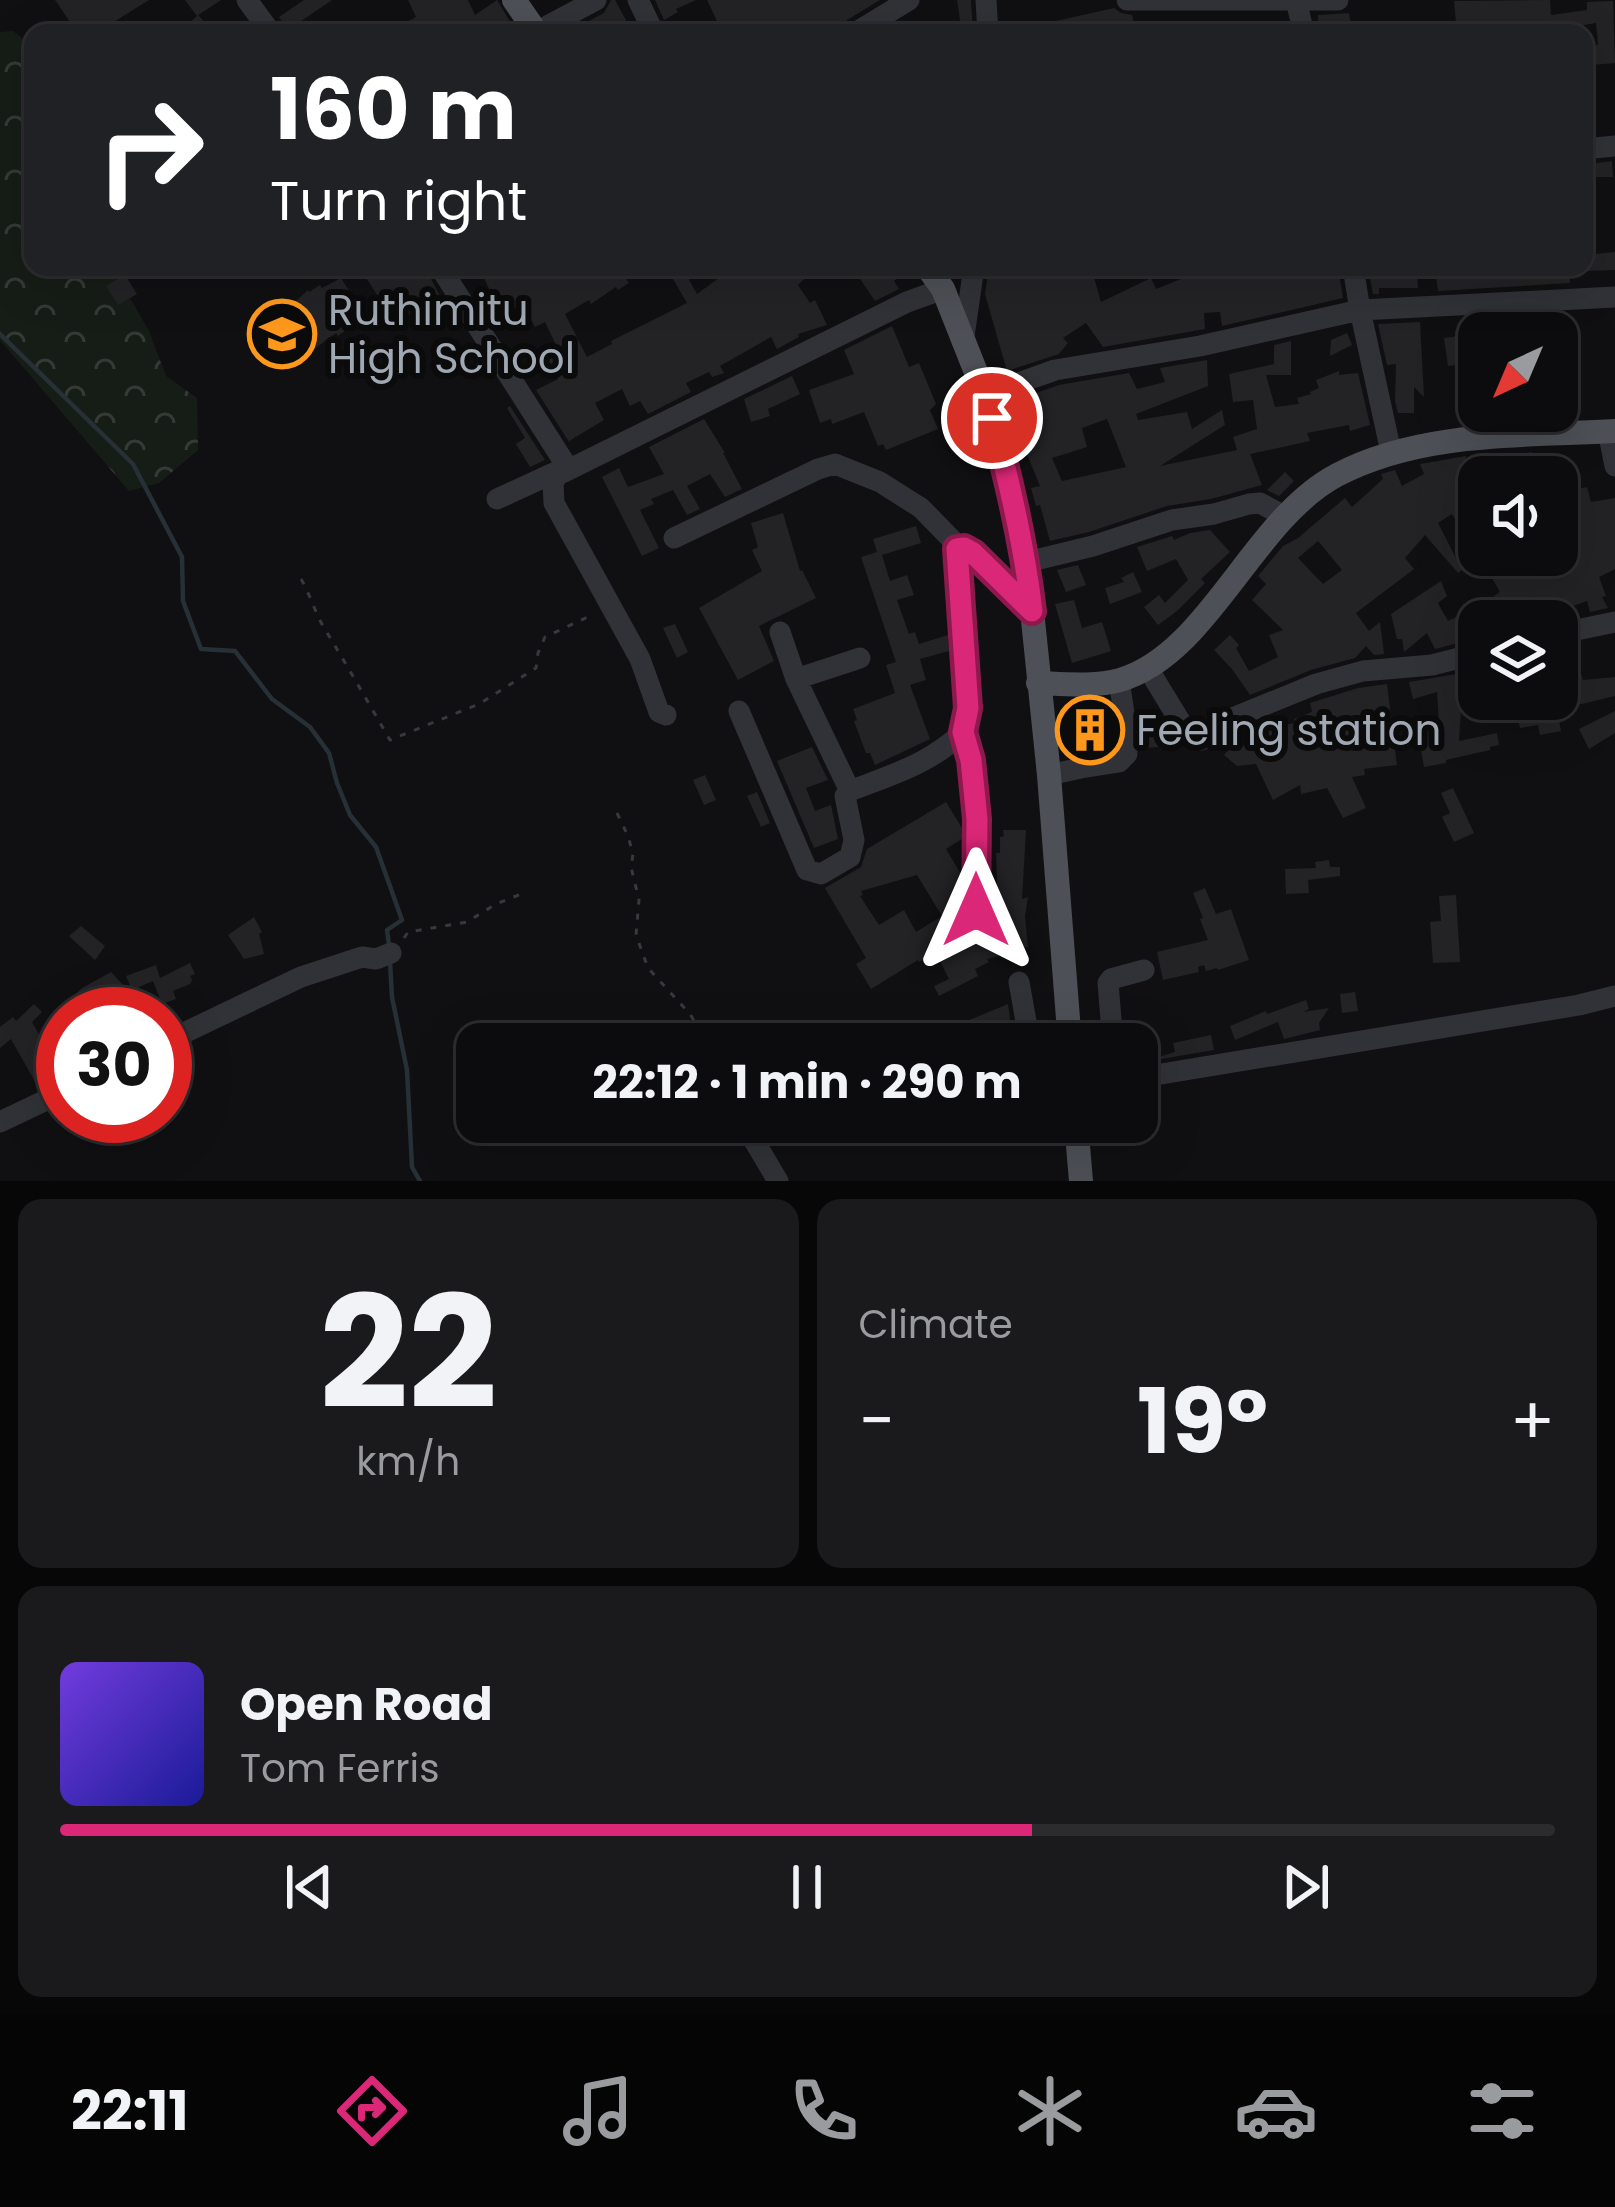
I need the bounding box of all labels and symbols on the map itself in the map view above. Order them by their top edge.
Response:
place label: Ruthimitu High School [328,281,575,388]
school or university icon: Ruthimitu High School [247,299,317,369]
north arrow [1458,312,1578,432]
pin [941,367,1043,469]
building icon: Feeling station [1055,695,1125,765]
place label: Feeling station [1136,701,1441,760]
position arrow [913,847,1039,973]
speed limit sign: 30 [36,987,192,1143]

